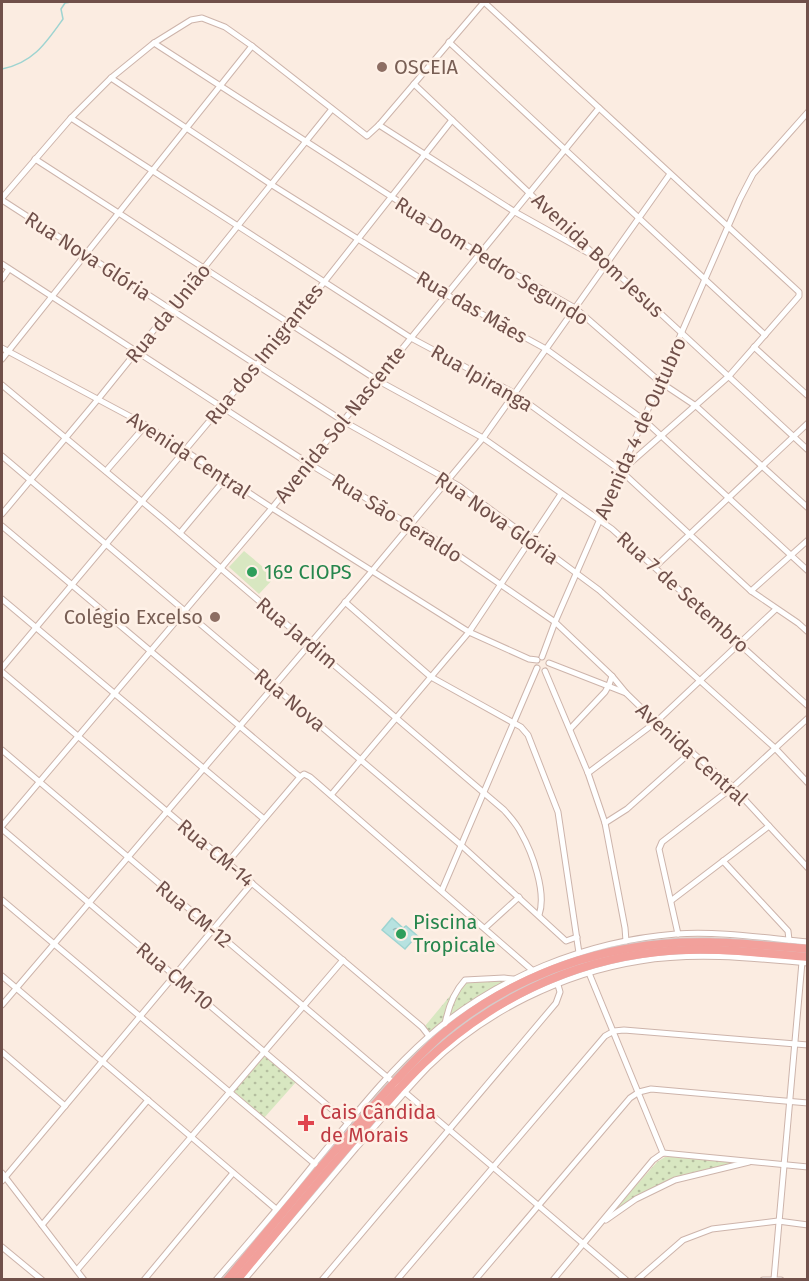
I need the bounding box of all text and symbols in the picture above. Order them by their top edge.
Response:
place label: OSCEIA [394,55,459,79]
marker: OSCEIA [375,60,389,74]
street label: Avenida Bom Jesus [527,188,669,322]
street label: Rua Dom Pedro Segundo [391,191,593,331]
street label: Rua Nova Glória [21,206,155,306]
street label: Rua da União [121,258,215,368]
street label: Rua das Mães [412,266,532,348]
street label: Rua dos Imigrantes [200,279,328,429]
street label: Avenida 4 de Outubro [589,333,691,523]
street label: Rua Ipiranga [427,339,537,417]
street label: Avenida Sol Nascente [269,341,411,507]
street label: Avenida Central [123,406,255,504]
street label: Rua Nova Glória [431,467,563,569]
street label: Rua São Geraldo [327,468,467,568]
street label: Rua 7 de Setembro [612,526,754,658]
place label: 16º CIOPS [264,560,352,584]
marker: 16º CIOPS [245,565,259,579]
street label: Rua Jardim [251,592,343,674]
place label: Colégio Excelso [64,605,203,629]
marker: Colégio Excelso [208,610,222,624]
street label: Rua Nova [250,663,330,737]
street label: Avenida Central [631,698,753,810]
street label: Rua CM-14 [173,814,259,892]
street label: Rua CM-12 [151,875,237,953]
place label: Piscina Tropicale [413,910,496,957]
marker: Piscina Tropicale [394,927,408,941]
street label: Rua CM-10 [132,937,218,1015]
place label: Cais Cândida de Morais [320,1100,436,1147]
marker: Cais Cândida de Morais [297,1114,315,1132]

